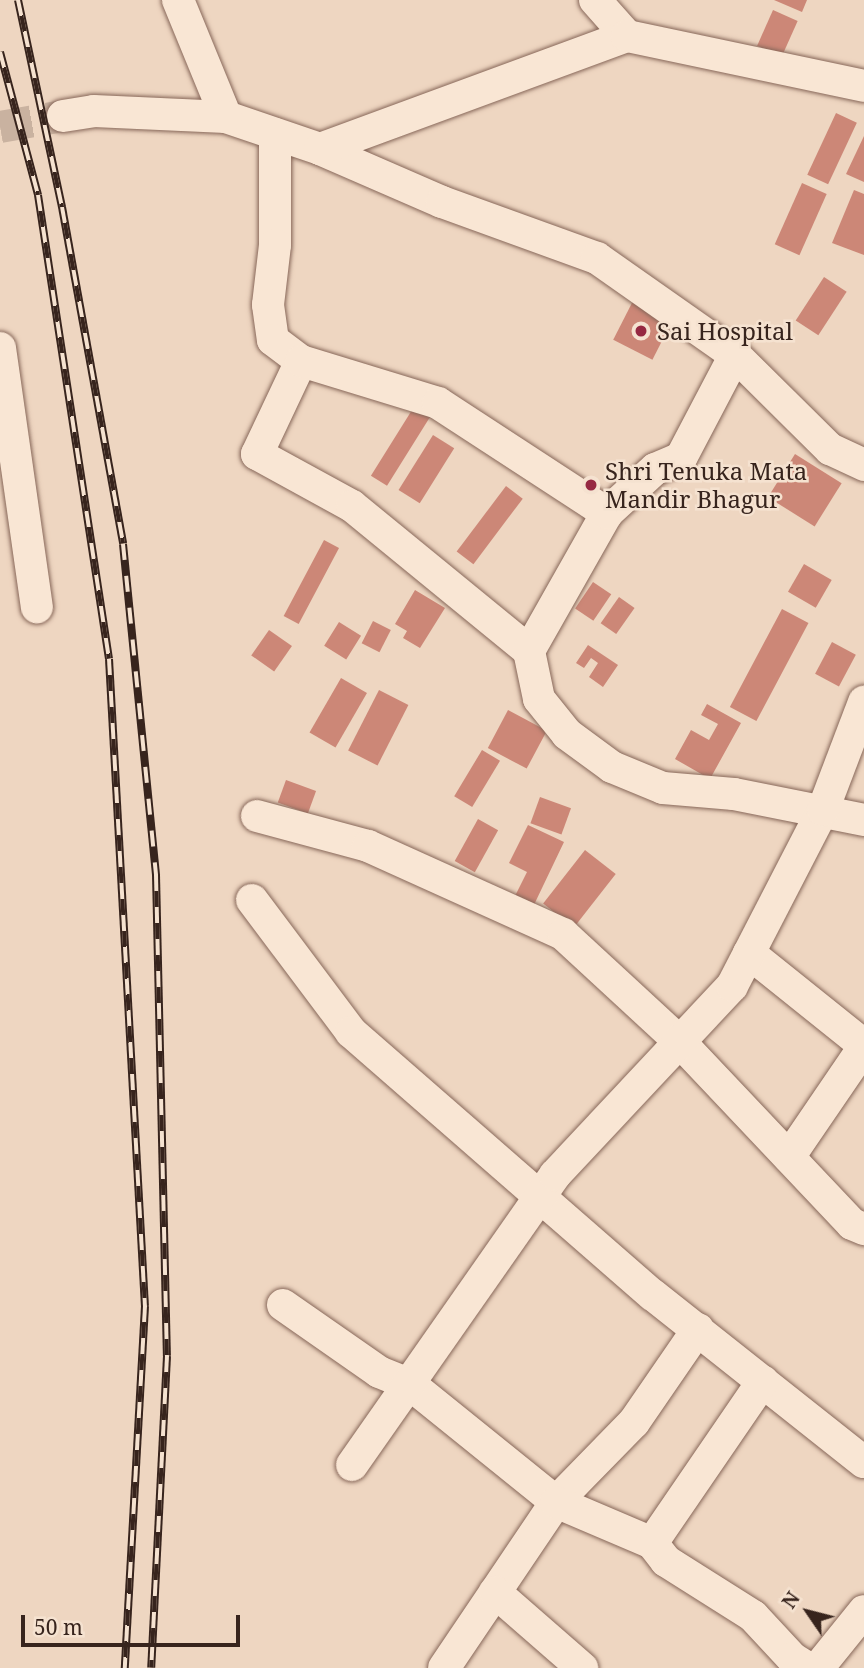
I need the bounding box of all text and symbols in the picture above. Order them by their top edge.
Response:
place label: Sai Hospital [657,317,793,345]
marker: Sai Hospital [631,321,651,341]
place label: Shri Tenuka Mata Mandir Bhagur [605,457,807,513]
marker: Shri Tenuka Mata Mandir Bhagur [583,477,599,493]
north arrow [773,1577,843,1647]
text: N [776,1586,806,1614]
scale bar [24,1602,243,1646]
text: 50 m [34,1613,83,1641]

